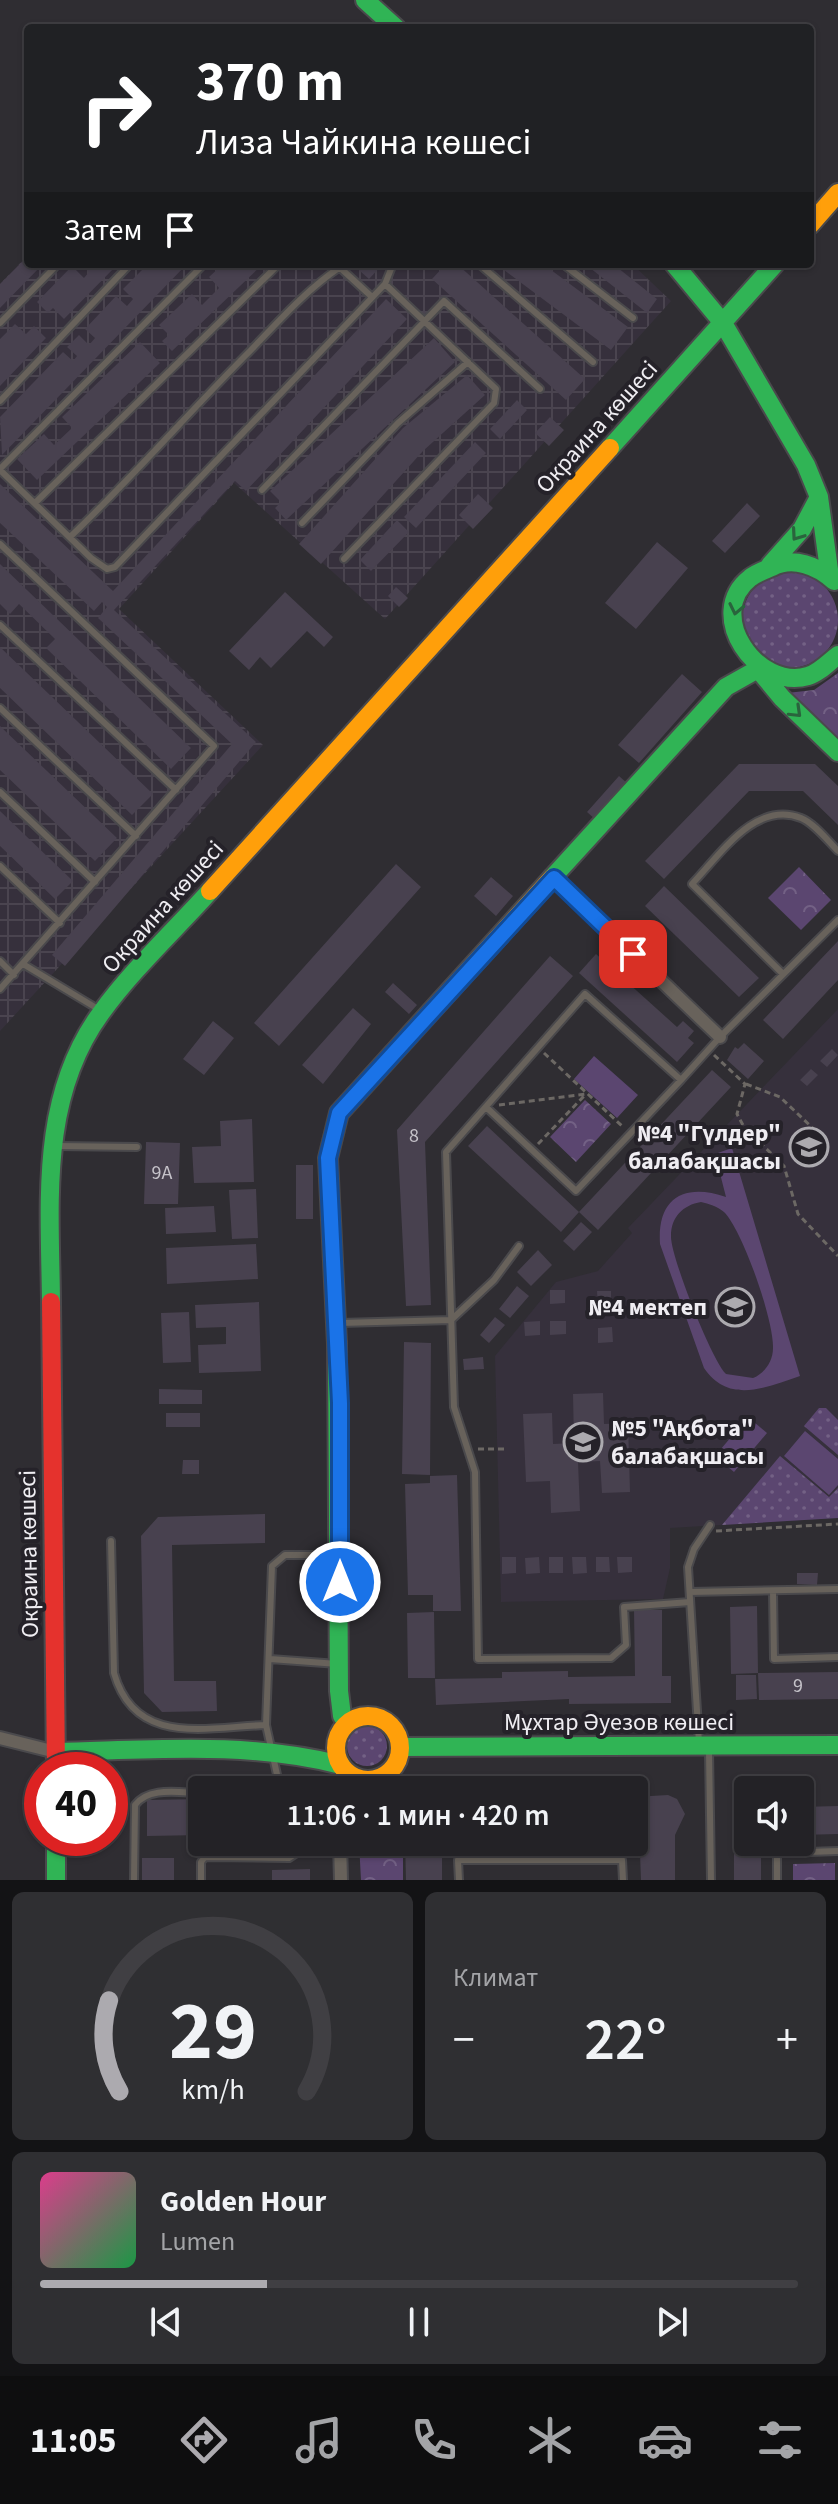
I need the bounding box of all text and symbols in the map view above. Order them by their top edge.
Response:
text: 370 m [196,43,344,122]
icon: right [64,56,168,160]
text: Лиза Чайкина көшесі [196,117,531,168]
icon: arrive [158,208,202,252]
text: Затем [64,209,142,252]
street label: Окраина көшесі [528,353,666,501]
one-way arrow [792,526,807,540]
one-way arrow [728,602,745,616]
one-way arrow [787,702,801,717]
street label: Окраина көшесі [94,833,232,981]
pin [599,920,667,988]
icon: arrive [611,932,655,976]
place label: №4 "Гүлдер" балабақшасы [628,1116,781,1179]
house number: 8 [409,1122,419,1150]
school or university icon: №4 "Гүлдер" балабақшасы [788,1126,830,1168]
house number: 9А [152,1159,173,1187]
school or university icon: №4 мектеп [714,1286,756,1328]
place label: №4 мектеп [588,1290,707,1325]
place label: №5 "Ақбота" балабақшасы [611,1411,764,1474]
school or university icon: №5 "Ақбота" балабақшасы [562,1421,604,1463]
street label: Окраина көшесі [10,1470,48,1638]
position arrow [298,1540,382,1624]
house number: 9 [793,1672,803,1700]
street label: Мұхтар Әуезов көшесі [504,1705,734,1740]
speed limit sign: 40 [24,1752,128,1856]
map controls [734,1776,814,1856]
button: sound [734,1776,814,1856]
text: 11:06 · 1 мин · 420 m [287,1794,549,1837]
text: Климат [453,1959,538,1996]
text: 29 [169,1973,256,2091]
text: 22° [584,1998,667,2083]
text: − [453,2009,475,2072]
text: + [776,2009,798,2072]
text: km/h [181,2070,244,2110]
text: Golden Hour [160,2180,326,2223]
text: Lumen [160,2223,235,2260]
icon: previous [144,2300,188,2344]
icon: pause [397,2300,441,2344]
icon: next [650,2300,694,2344]
icon: directions [176,2412,232,2468]
icon: music [291,2412,347,2468]
icon: phone [406,2412,462,2468]
icon: climate [522,2412,578,2468]
icon: car [637,2412,693,2468]
icon: filters [752,2412,808,2468]
text: 11:05 [30,2415,116,2466]

